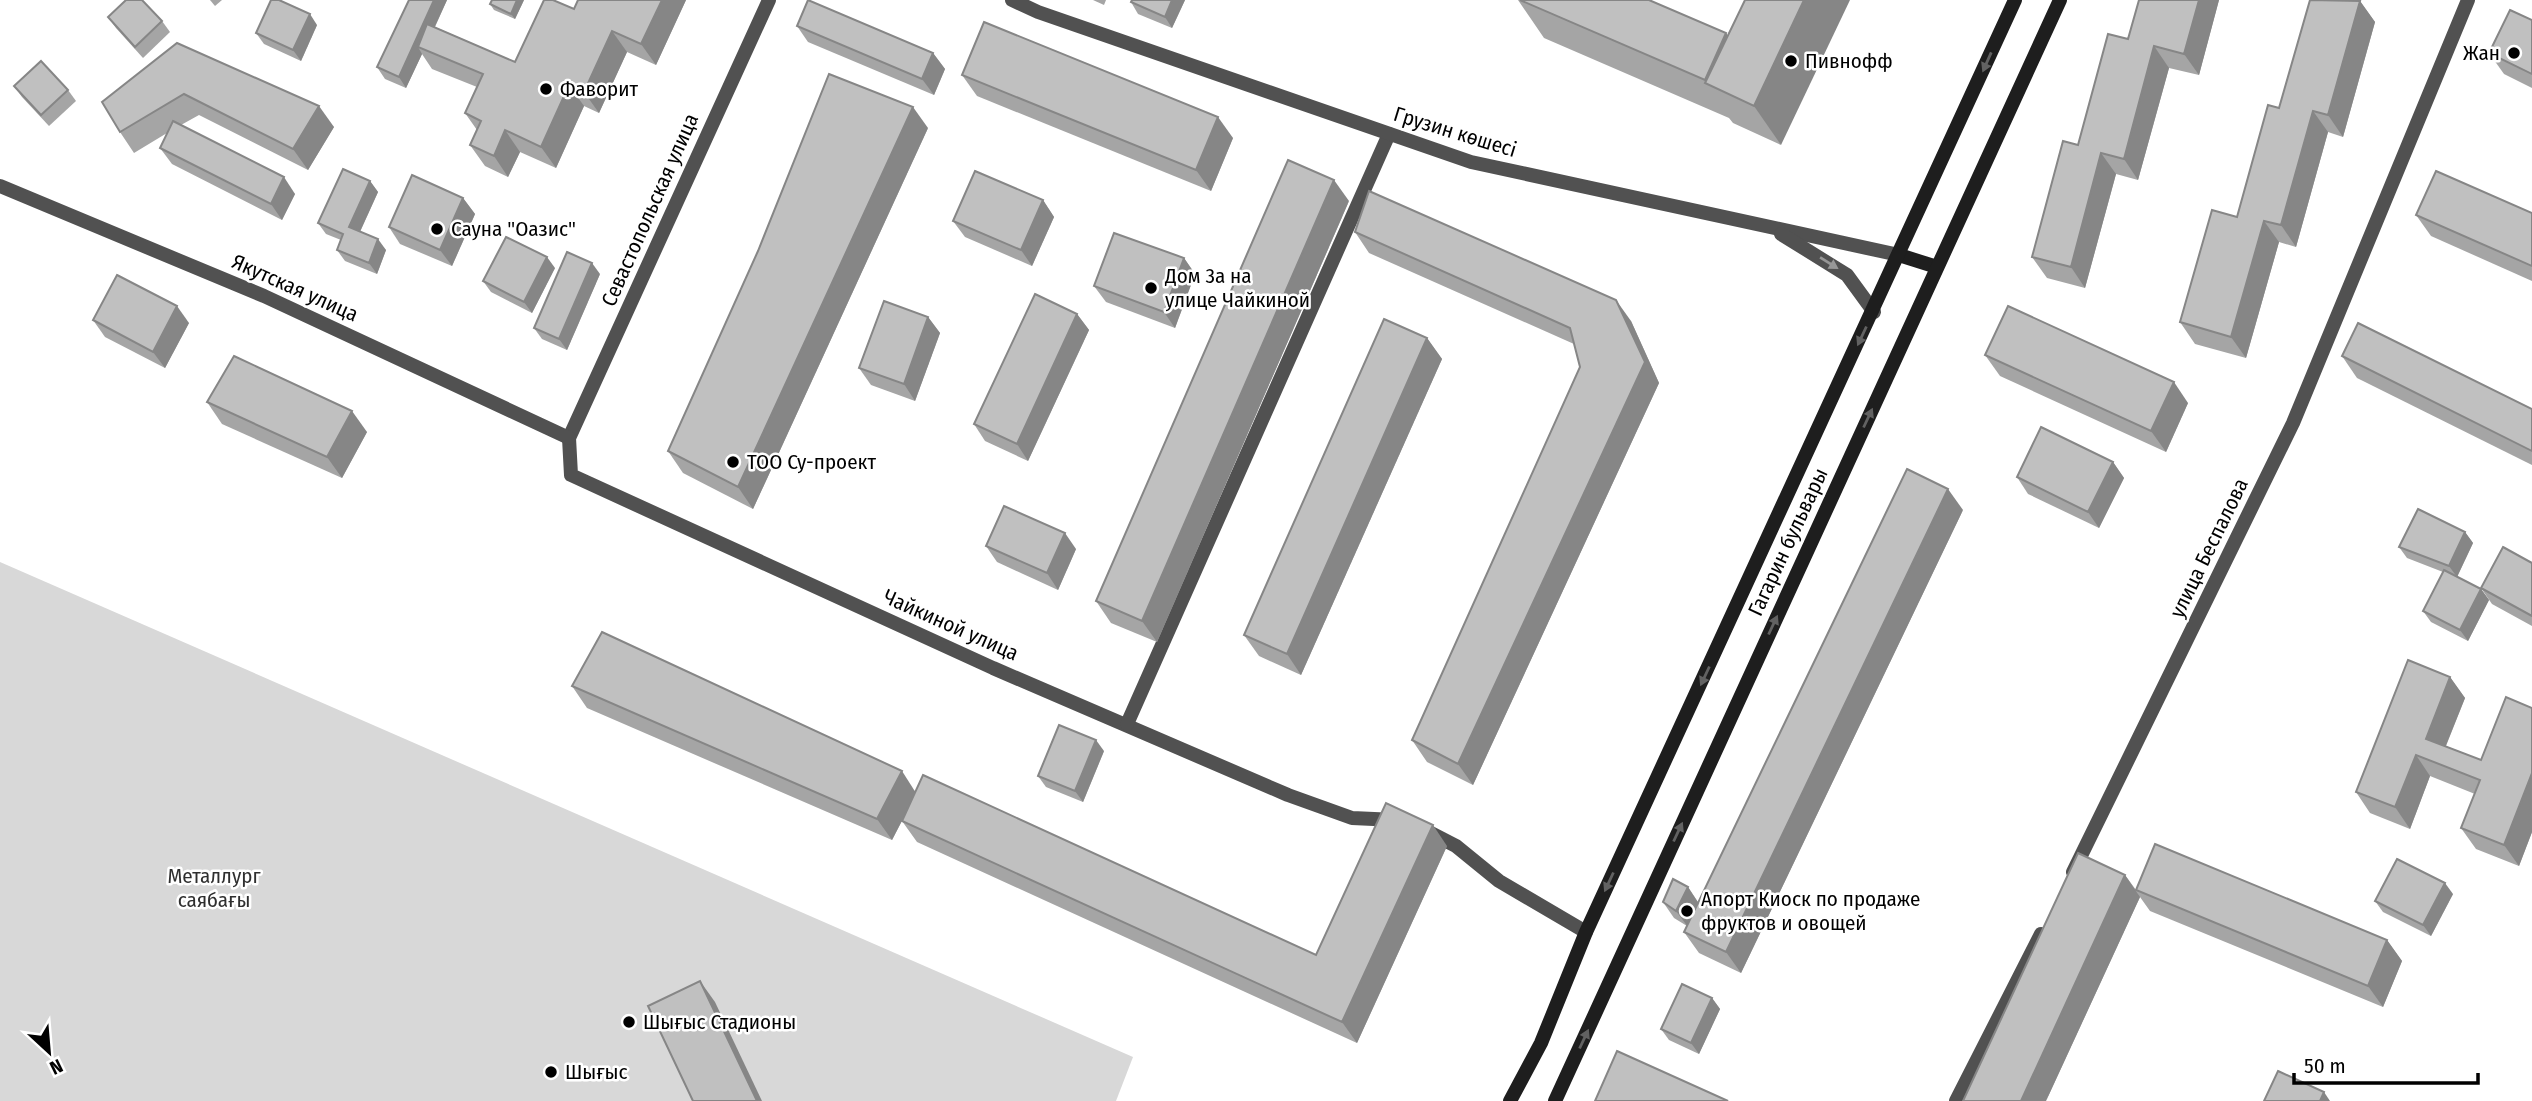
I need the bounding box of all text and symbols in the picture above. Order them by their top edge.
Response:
place label: Жан [2463,40,2500,66]
marker: Жан [2506,45,2522,61]
place label: Пивнофф [1805,48,1893,74]
one-way arrow [1981,52,1993,72]
marker: Пивнофф [1783,53,1799,69]
place label: Фаворит [560,76,639,102]
marker: Фаворит [538,81,554,97]
street label: Грузин көшесі [1390,101,1520,163]
street label: Севастопольская улица [596,109,704,311]
place label: Сауна "Оазис" [451,216,576,242]
marker: Сауна "Оазис" [429,221,445,237]
street label: Якутская улица [228,249,362,327]
one-way arrow [1819,257,1838,270]
place label: Дом 3а на улице Чайкиной [1164,263,1310,313]
marker: Дом 3а на улице Чайкиной [1143,280,1159,296]
one-way arrow [1856,326,1868,346]
one-way arrow [1863,408,1874,429]
place label: ТОО Су-проект [747,449,876,475]
marker: ТОО Су-проект [725,454,741,470]
street label: Гагарин бульвары [1742,464,1834,620]
street label: улица Беспалова [2164,474,2254,622]
street label: Чайкиной улица [879,584,1023,666]
one-way arrow [1767,615,1779,635]
one-way arrow [1699,666,1711,686]
one-way arrow [1672,822,1684,842]
park label: Металлург саябағы [167,863,261,913]
one-way arrow [1603,872,1614,893]
place label: Апорт Киоск по продаже фруктов и овощей [1701,886,1920,936]
marker: Апорт Киоск по продаже фруктов и овощей [1679,903,1695,919]
place label: Шығыс Стадионы [643,1009,796,1035]
marker: Шығыс Стадионы [621,1014,637,1030]
north arrow [14,1017,84,1087]
one-way arrow [1578,1029,1589,1049]
scale bar [2294,1042,2478,1086]
text: 50 m [2304,1053,2346,1079]
text: N [46,1054,66,1080]
place label: Шығыс [565,1059,628,1085]
marker: Шығыс [543,1064,559,1080]

